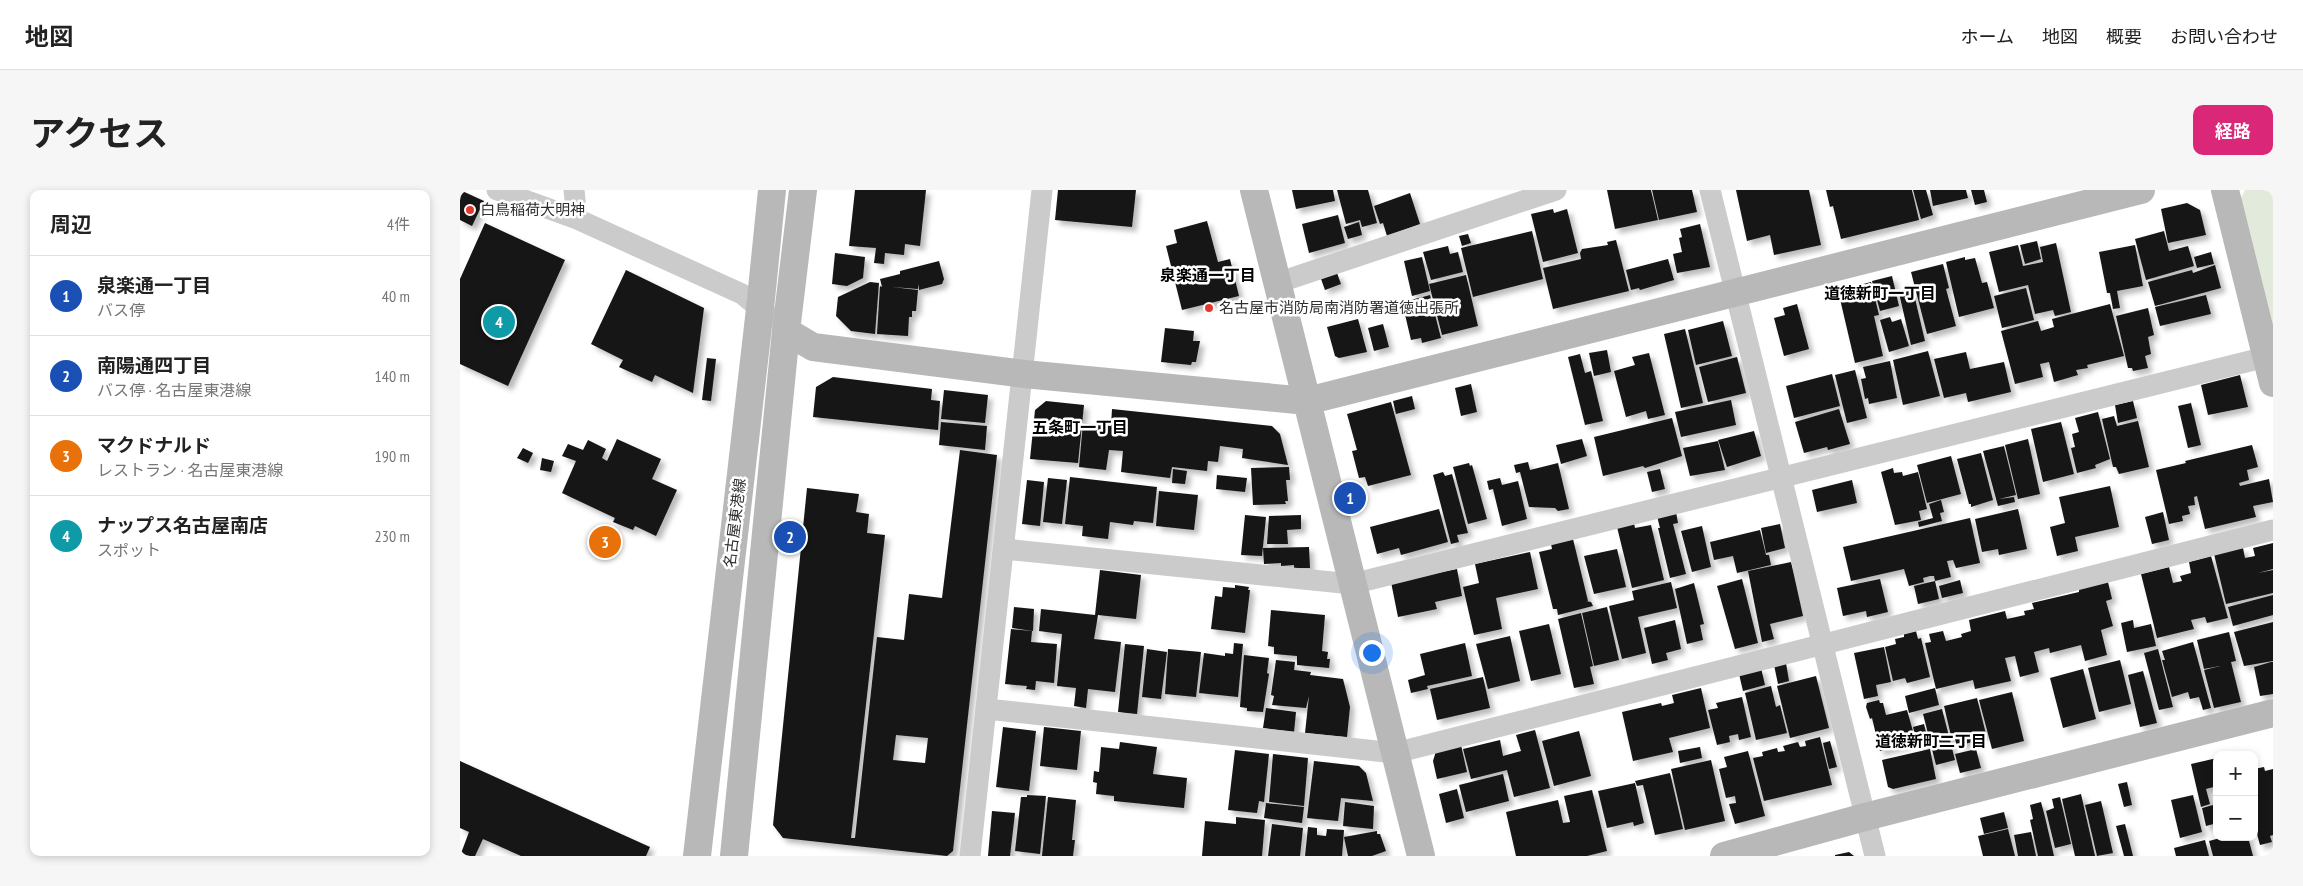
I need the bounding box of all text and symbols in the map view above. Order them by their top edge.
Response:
text: 地図 [25,21,73,52]
text: ホーム [1961,25,2014,48]
text: 地図 [2042,25,2078,48]
text: 概要 [2106,25,2142,48]
text: お問い合わせ [2170,25,2278,48]
button: 経路 [2193,105,2273,155]
text: アクセス [30,110,168,156]
place label: 白鳥稲荷大明神 [480,200,585,219]
marker: 白鳥稲荷大明神 [464,204,476,216]
text: 周辺 [50,211,92,238]
text: 4件 [387,214,410,234]
district label: 泉楽通一丁目 [1160,265,1256,285]
text: 泉楽通一丁目 [97,273,211,297]
district label: 道徳新町一丁目 [1824,283,1936,303]
text: 1 [62,286,70,306]
text: 40 m [382,286,410,306]
place label: 名古屋市消防局南消防署道徳出張所 [1219,298,1459,317]
text: バス停 [97,300,145,320]
marker: 名古屋市消防局南消防署道徳出張所 [1203,302,1215,314]
pin: 4 [483,303,515,341]
text: 南陽通四丁目 [97,353,211,377]
text: 2 [62,366,70,386]
text: 140 m [375,366,410,386]
text: バス停 · 名古屋東港線 [97,380,251,400]
district label: 五条町一丁目 [1032,417,1128,437]
text: マクドナルド [97,433,211,457]
text: 3 [62,446,70,466]
text: 190 m [375,446,410,466]
text: レストラン · 名古屋東港線 [97,460,283,480]
street label: 名古屋東港線 [720,477,749,569]
pin: 1 [1334,479,1366,517]
text: ナップス名古屋南店 [97,513,268,537]
pin: 2 [774,518,806,556]
pin: 3 [589,523,621,561]
text: 4 [62,526,70,546]
text: 230 m [375,526,410,546]
text: スポット [97,540,161,560]
your location [1359,640,1385,666]
district label: 道徳新町二丁目 [1875,731,1987,751]
map controls [2213,751,2258,841]
button: + [2213,751,2258,796]
button: − [2213,796,2258,841]

